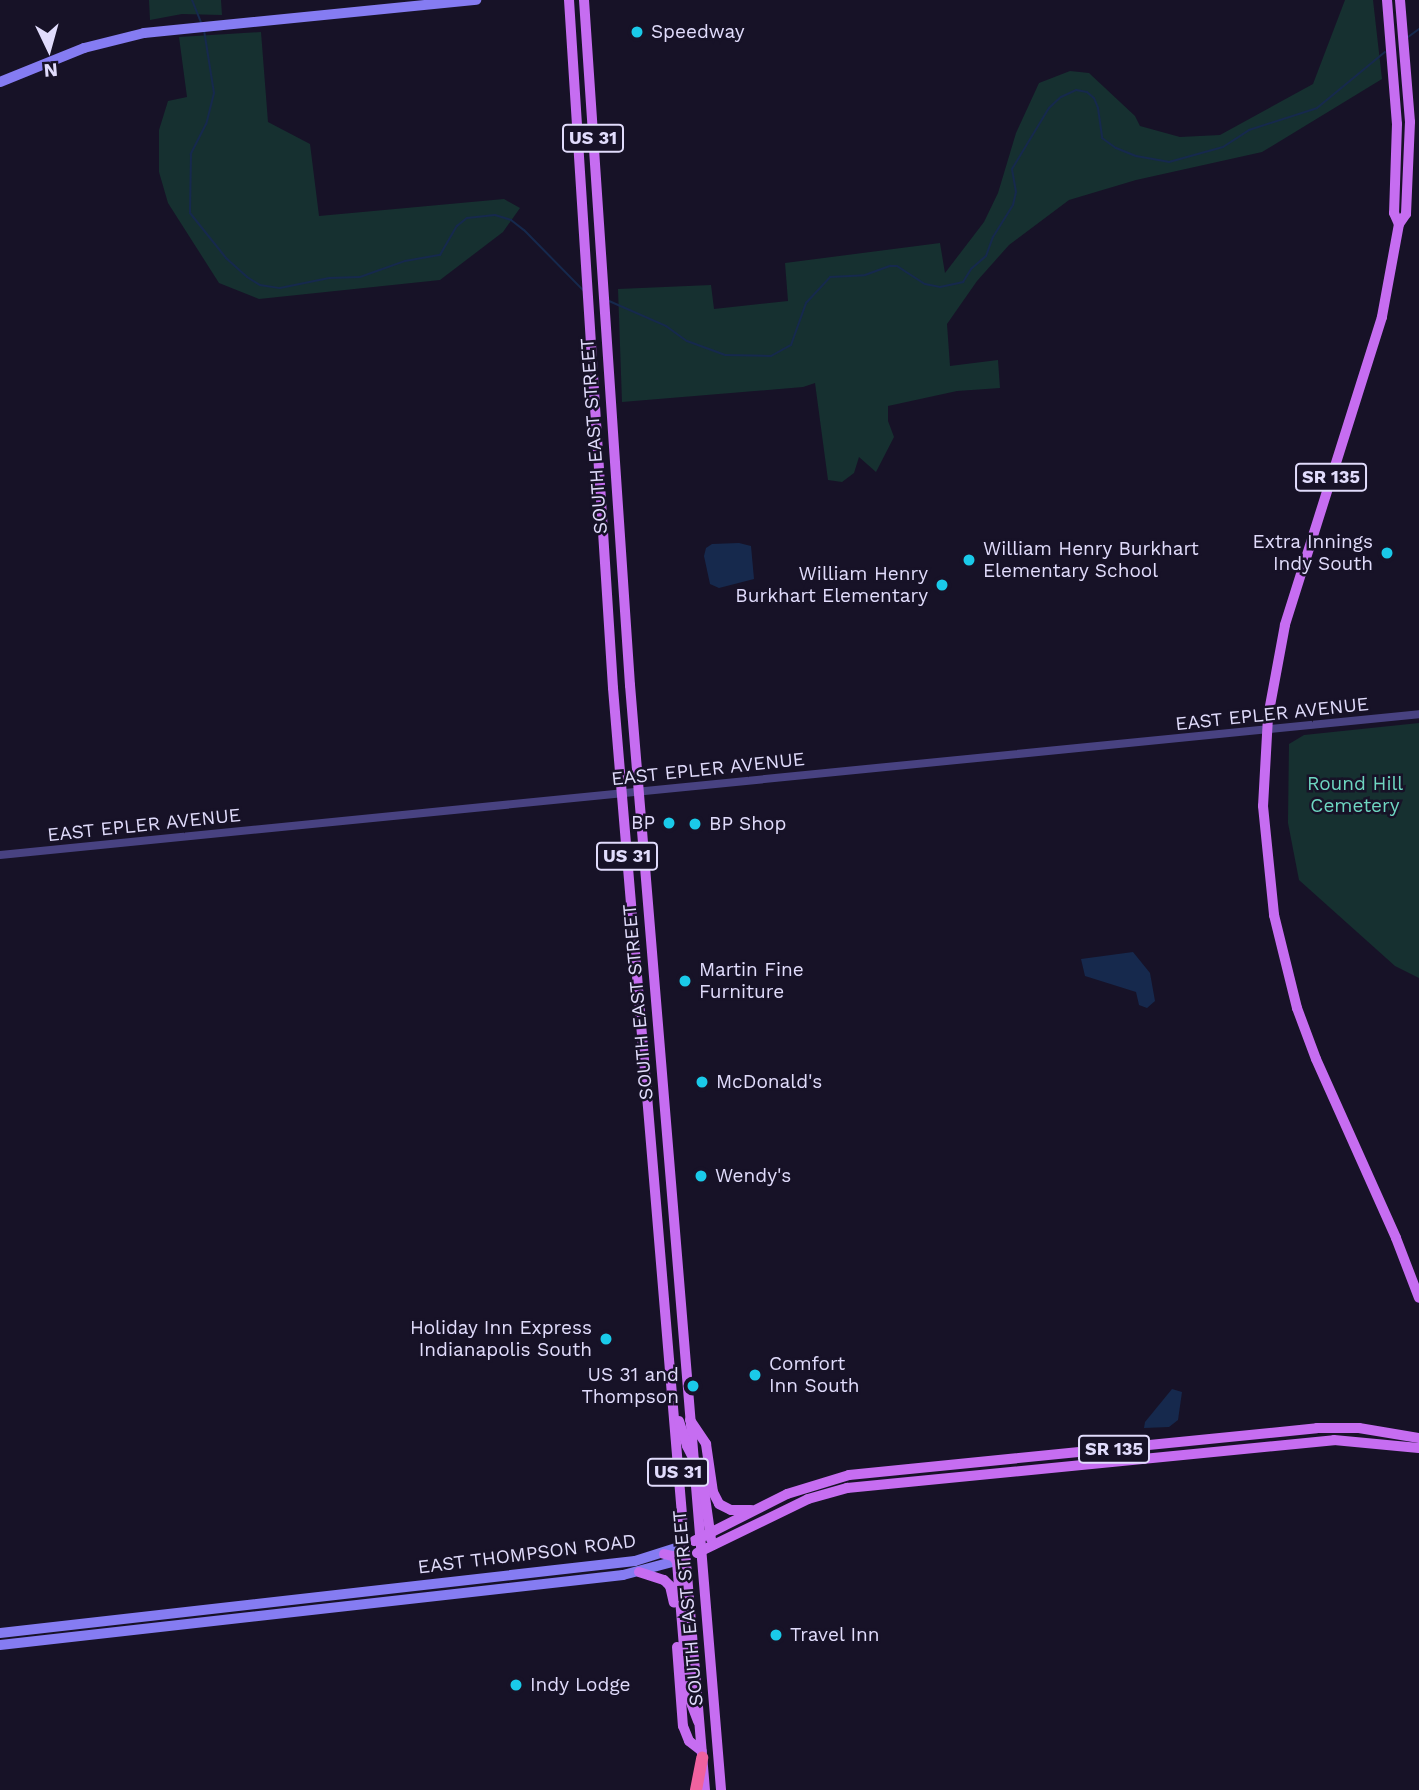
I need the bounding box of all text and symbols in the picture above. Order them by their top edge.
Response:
north arrow [14,14,84,84]
place label: Speedway [651,21,745,43]
marker: Speedway [629,24,645,40]
text: N [43,58,59,82]
road number: US 31 [562,124,624,153]
street label: SOUTH EAST STREET [576,337,612,535]
road number: SR 135 [1294,462,1368,491]
place label: Extra Innings Indy South [1252,531,1373,575]
place label: William Henry Burkhart Elementary School [983,538,1199,582]
marker: Extra Innings Indy South [1379,545,1395,561]
marker: William Henry Burkhart Elementary School [961,552,977,568]
place label: William Henry Burkhart Elementary [735,563,928,607]
marker: William Henry Burkhart Elementary [934,577,950,593]
street label: EAST EPLER AVENUE [1173,692,1371,736]
street label: EAST EPLER AVENUE [609,747,807,791]
park label: Round Hill Cemetery [1307,773,1403,817]
street label: EAST EPLER AVENUE [45,803,243,847]
place label: BP [631,812,655,834]
place label: BP Shop [709,813,787,835]
marker: BP [661,815,677,831]
marker: BP Shop [687,816,703,832]
road number: US 31 [596,842,658,870]
street label: SOUTH EAST STREET [618,903,658,1101]
place label: Martin Fine Furniture [699,959,804,1003]
marker: Martin Fine Furniture [677,973,693,989]
place label: McDonald's [716,1071,822,1093]
marker: McDonald's [694,1074,710,1090]
place label: Wendy's [715,1165,791,1187]
marker: Wendy's [693,1168,709,1184]
place label: Holiday Inn Express Indianapolis South [409,1317,592,1361]
marker: Holiday Inn Express Indianapolis South [598,1331,614,1347]
place label: Comfort Inn South [769,1353,860,1397]
place label: US 31 and Thompson [582,1364,679,1408]
marker: Comfort Inn South [747,1367,763,1383]
marker: US 31 and Thompson [685,1378,701,1394]
road number: SR 135 [1077,1434,1151,1464]
road number: US 31 [646,1457,710,1486]
street label: SOUTH EAST STREET [668,1509,708,1707]
street label: EAST THOMPSON ROAD [416,1529,638,1579]
place label: Travel Inn [790,1624,880,1646]
marker: Travel Inn [768,1627,784,1643]
place label: Indy Lodge [530,1674,631,1696]
marker: Indy Lodge [508,1677,524,1693]

